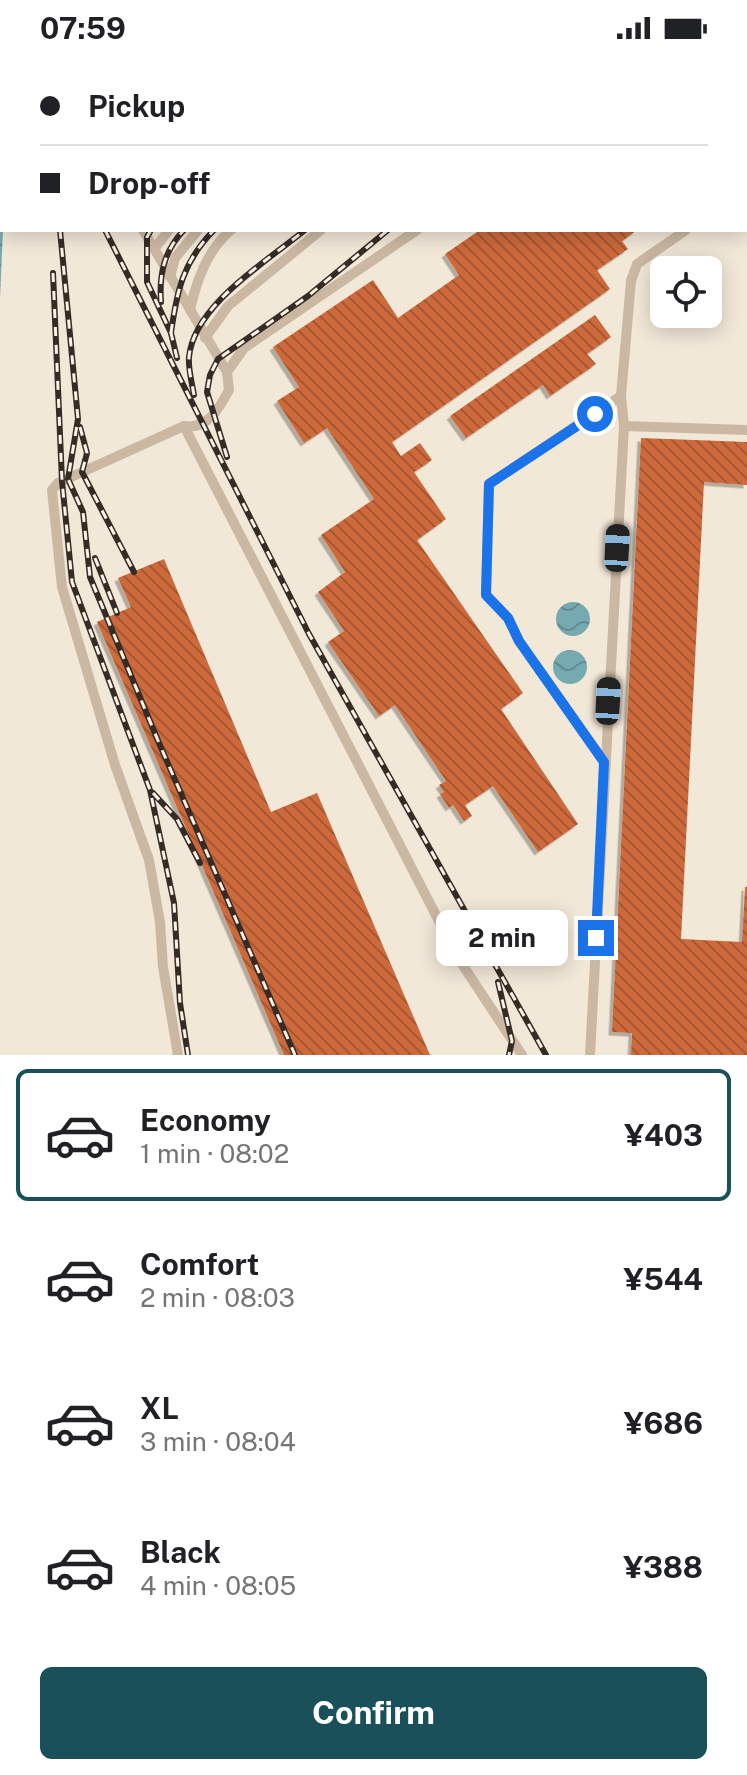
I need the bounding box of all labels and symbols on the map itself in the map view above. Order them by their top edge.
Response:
route start [577,396,613,432]
car [604,523,630,573]
car [595,676,621,726]
callout: 2 min [436,910,568,966]
route end [578,920,614,956]

